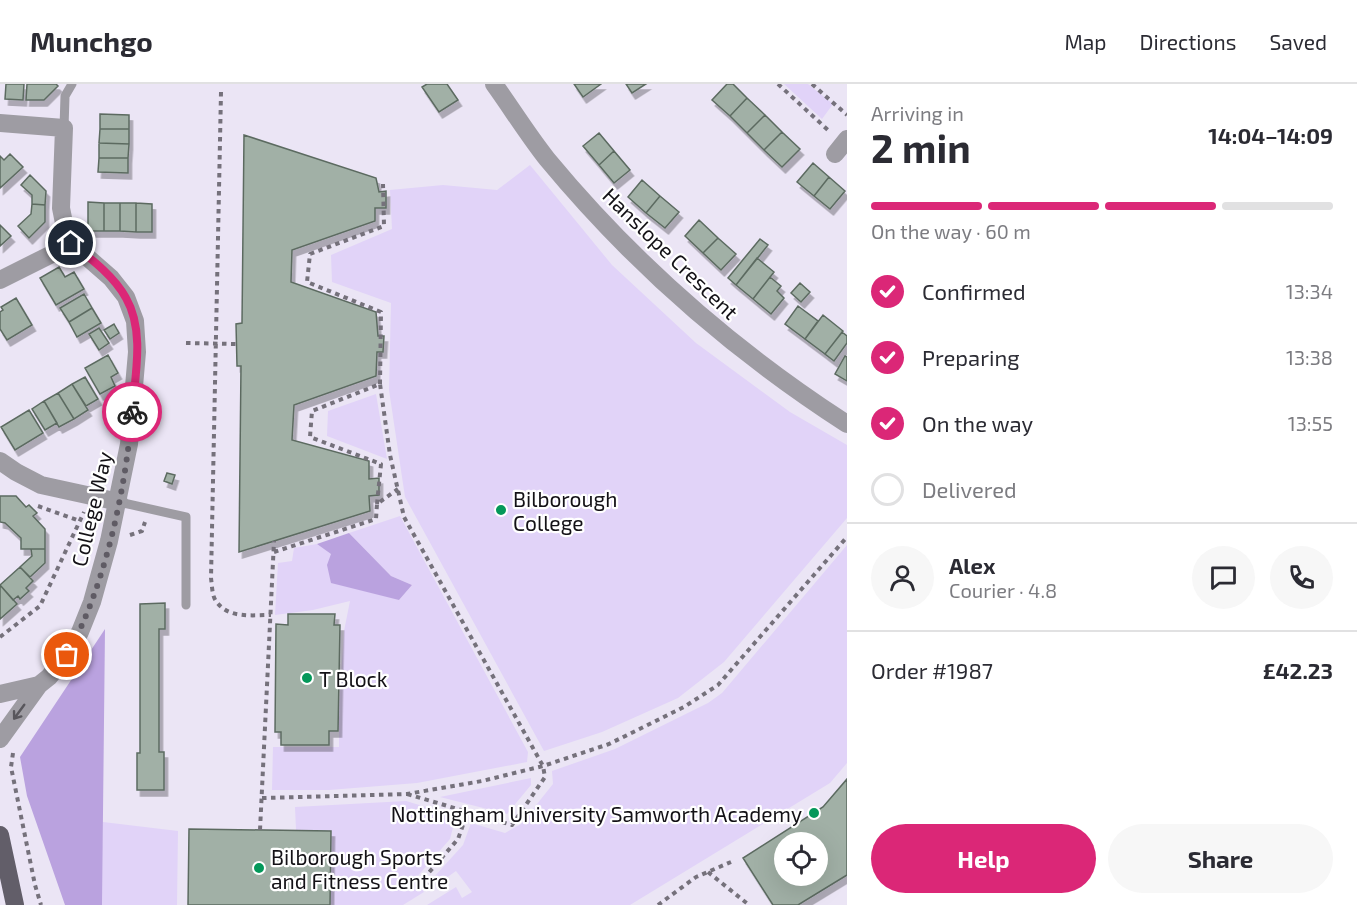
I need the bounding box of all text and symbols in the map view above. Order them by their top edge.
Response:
text: Munchgo [30,24,153,58]
text: Map [1064,29,1107,54]
text: Directions [1140,29,1236,54]
text: Saved [1269,29,1327,54]
text: Arriving in [871,101,964,125]
text: 14:04–14:09 [1208,122,1333,148]
text: 2 min [871,124,971,171]
street label: Hanslope Crescent [598,182,744,324]
pin [45,217,96,268]
text: On the way · 60 m [871,219,1031,243]
icon: home [54,226,87,259]
icon: check [871,275,904,308]
text: Confirmed [922,278,1026,304]
text: 13:34 [1286,279,1333,303]
icon: check [871,341,904,374]
text: Preparing [922,344,1020,370]
text: 13:38 [1286,345,1333,369]
courier [102,382,162,442]
icon: bike [116,396,149,429]
icon: check [871,407,904,440]
text: On the way [922,410,1033,436]
text: 13:55 [1288,411,1333,435]
street label: College Way [66,449,116,569]
text: Delivered [922,476,1017,502]
place label: Bilborough College [513,486,617,535]
marker: Bilborough College [494,503,508,517]
button: person [871,546,934,609]
button: chat [1192,546,1255,609]
button: phone [1270,546,1333,609]
text: Alex [949,552,995,578]
text: Courier · 4.8 [949,578,1057,602]
pin [41,629,92,680]
icon: bag [50,638,83,671]
text: Order #1987 [871,657,993,683]
text: £42.23 [1263,657,1333,683]
place label: T Block [319,666,388,691]
marker: T Block [300,671,314,685]
one-way arrow [13,704,26,720]
place label: Nottingham University Samworth Academy [391,801,802,826]
marker: Nottingham University Samworth Academy [807,806,821,820]
button: Help [871,824,1096,893]
button: Share [1108,824,1333,893]
map controls [774,832,828,886]
button: locate [774,832,828,886]
place label: Bilborough Sports and Fitness Centre [271,844,448,893]
marker: Bilborough Sports and Fitness Centre [252,861,266,875]

